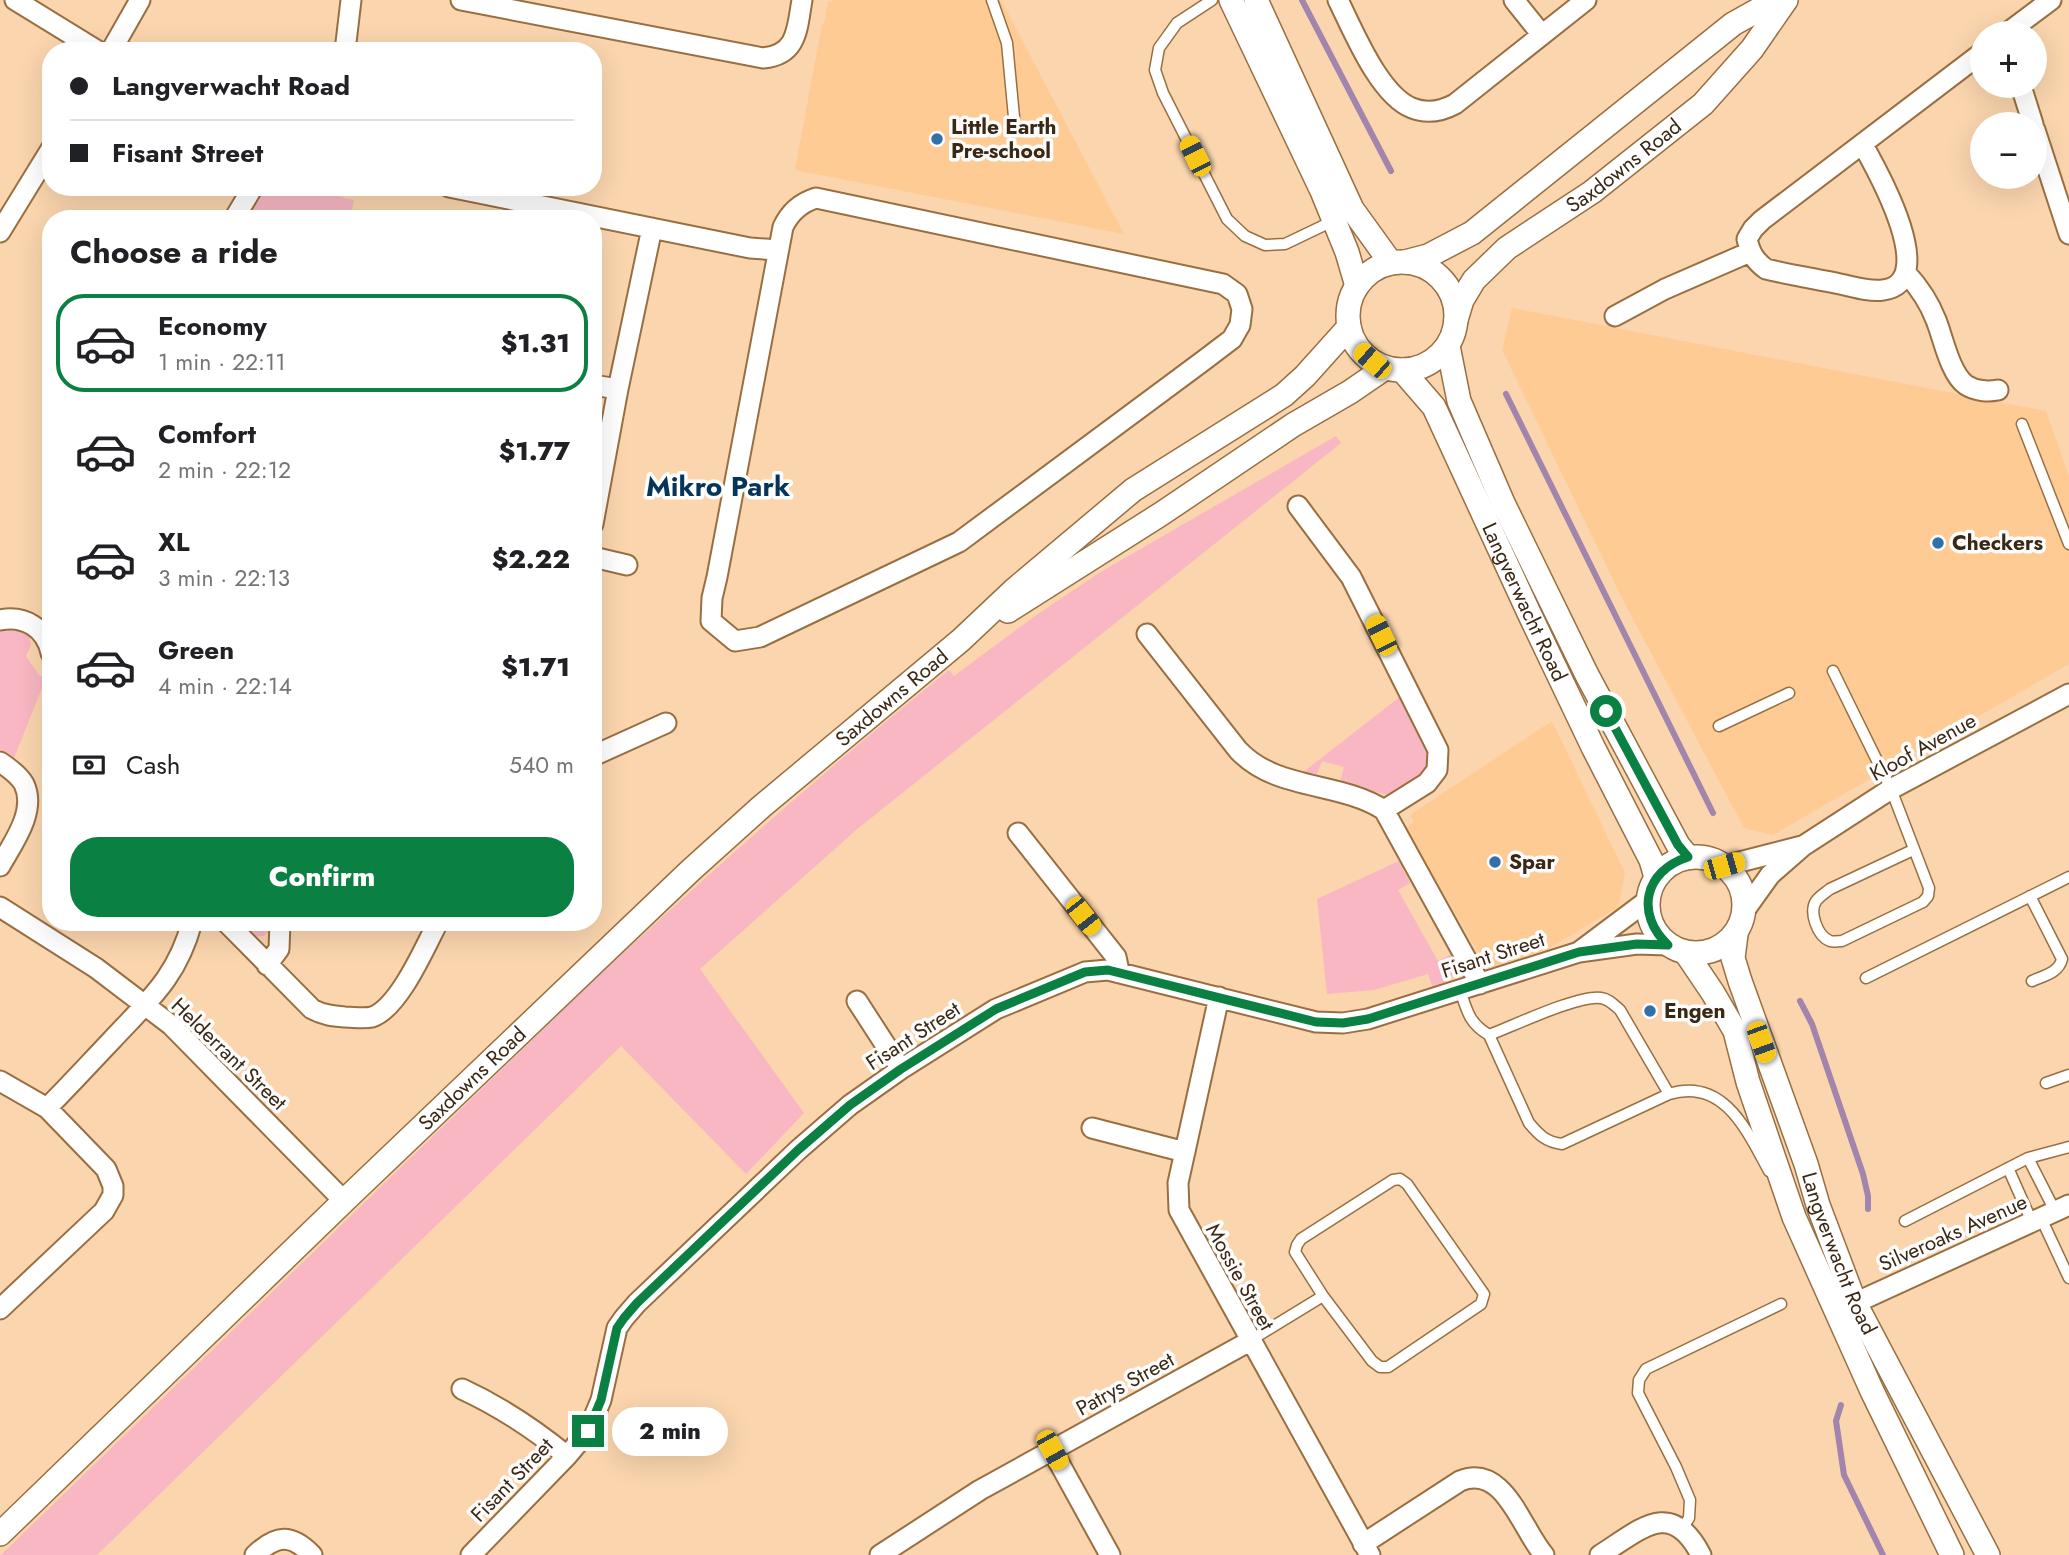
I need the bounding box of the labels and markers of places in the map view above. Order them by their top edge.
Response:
place label: Little Earth Pre-school [951,112,1056,166]
marker: Little Earth Pre-school [929,131,945,147]
place label: Checkers [1952,528,2044,558]
marker: Checkers [1930,535,1946,551]
place label: Spar [1509,847,1555,877]
marker: Spar [1487,854,1503,870]
place label: Engen [1664,996,1726,1026]
marker: Engen [1642,1003,1658,1019]

